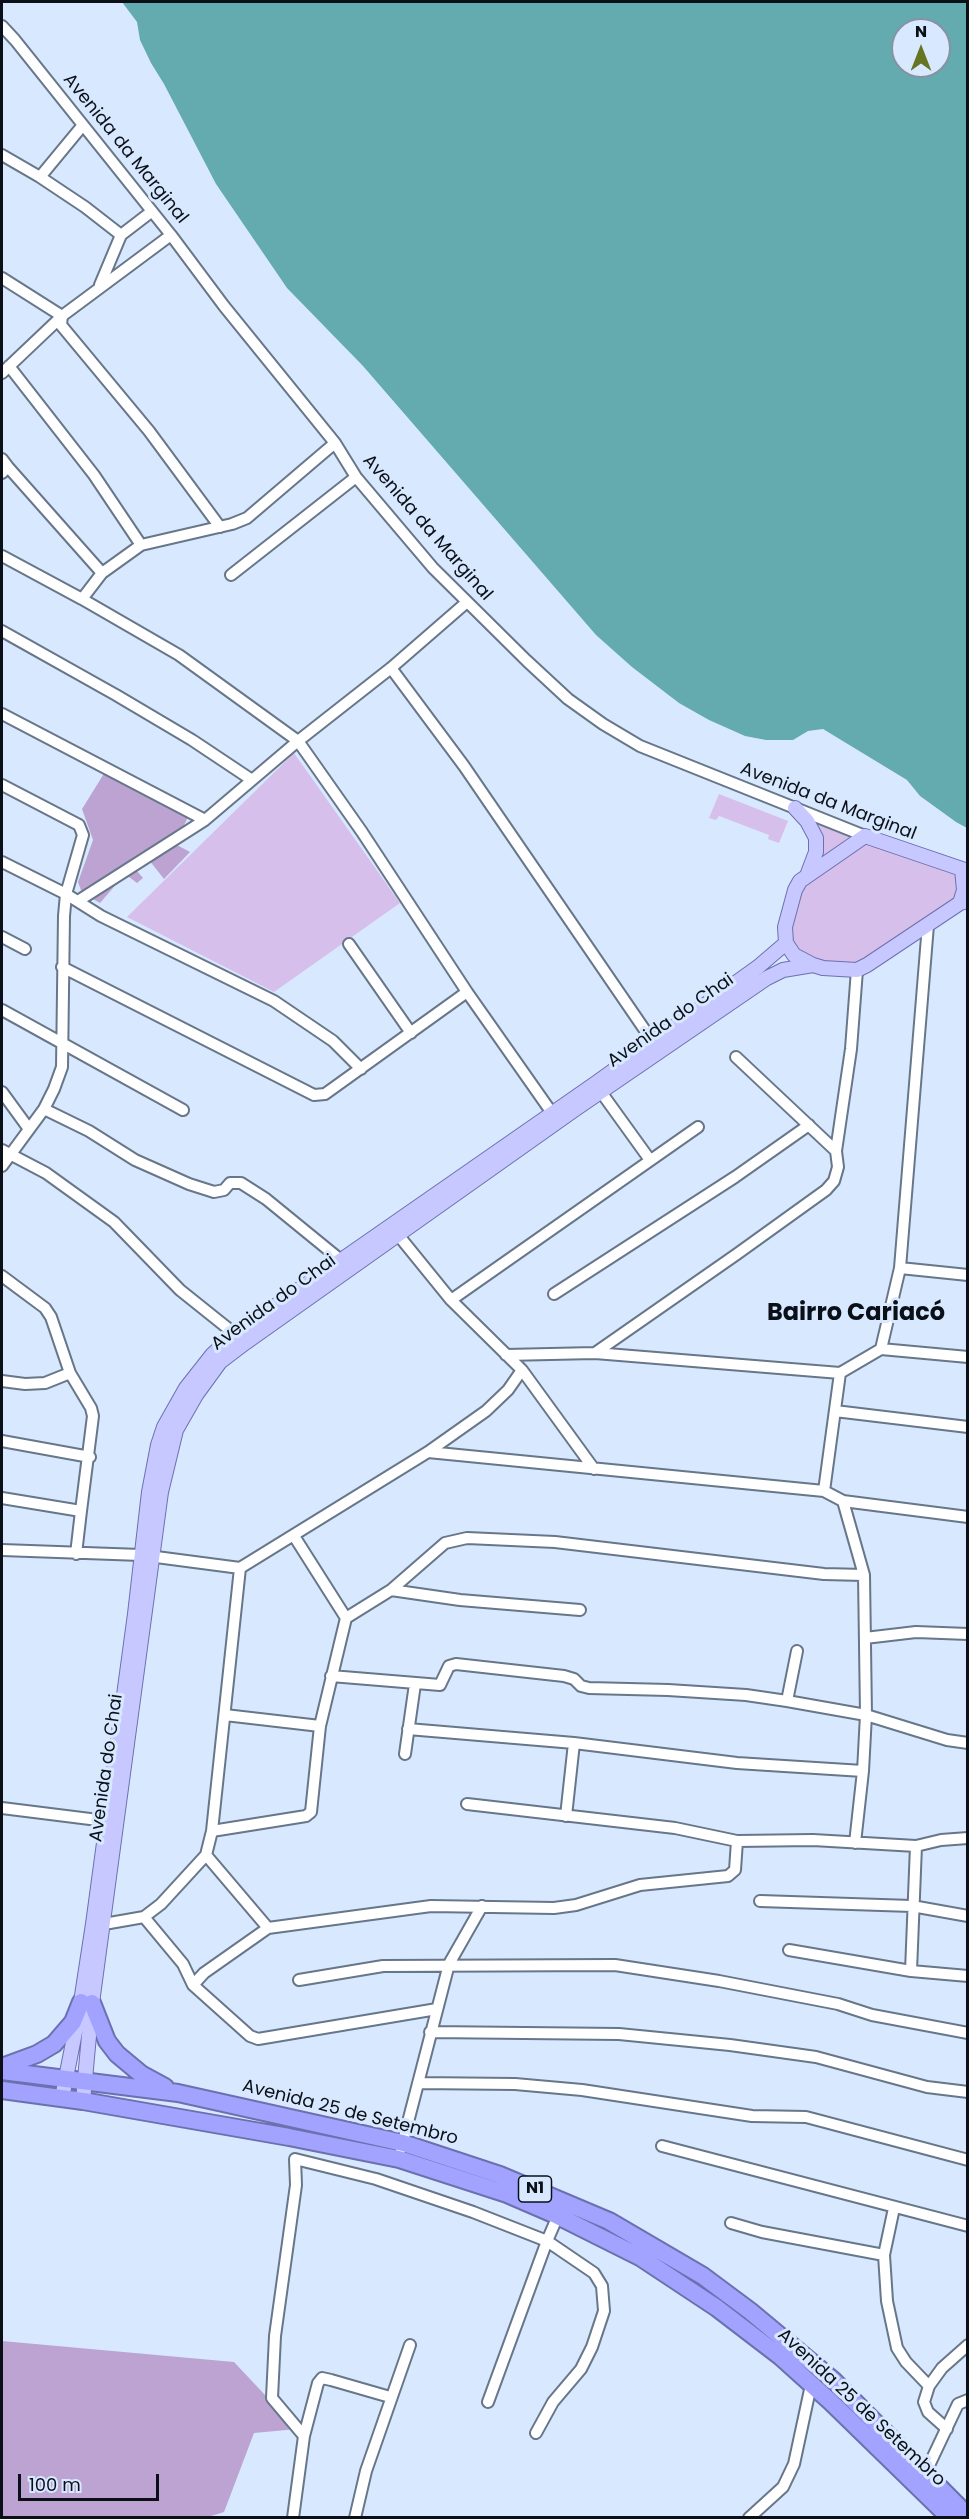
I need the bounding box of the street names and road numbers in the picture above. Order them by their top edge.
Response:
street label: Avenida da Marginal [58,70,192,228]
street label: Avenida da Marginal [358,450,496,606]
street label: Avenida da Marginal [737,758,919,846]
street label: Avenida do Chai [604,969,738,1073]
street label: Avenida do Chai [207,1250,341,1356]
street label: Avenida do Chai [86,1693,128,1843]
street label: Avenida 25 de Setembro [240,2076,460,2150]
road number: N1 [518,2176,552,2202]
street label: Avenida 25 de Setembro [773,2325,949,2491]

